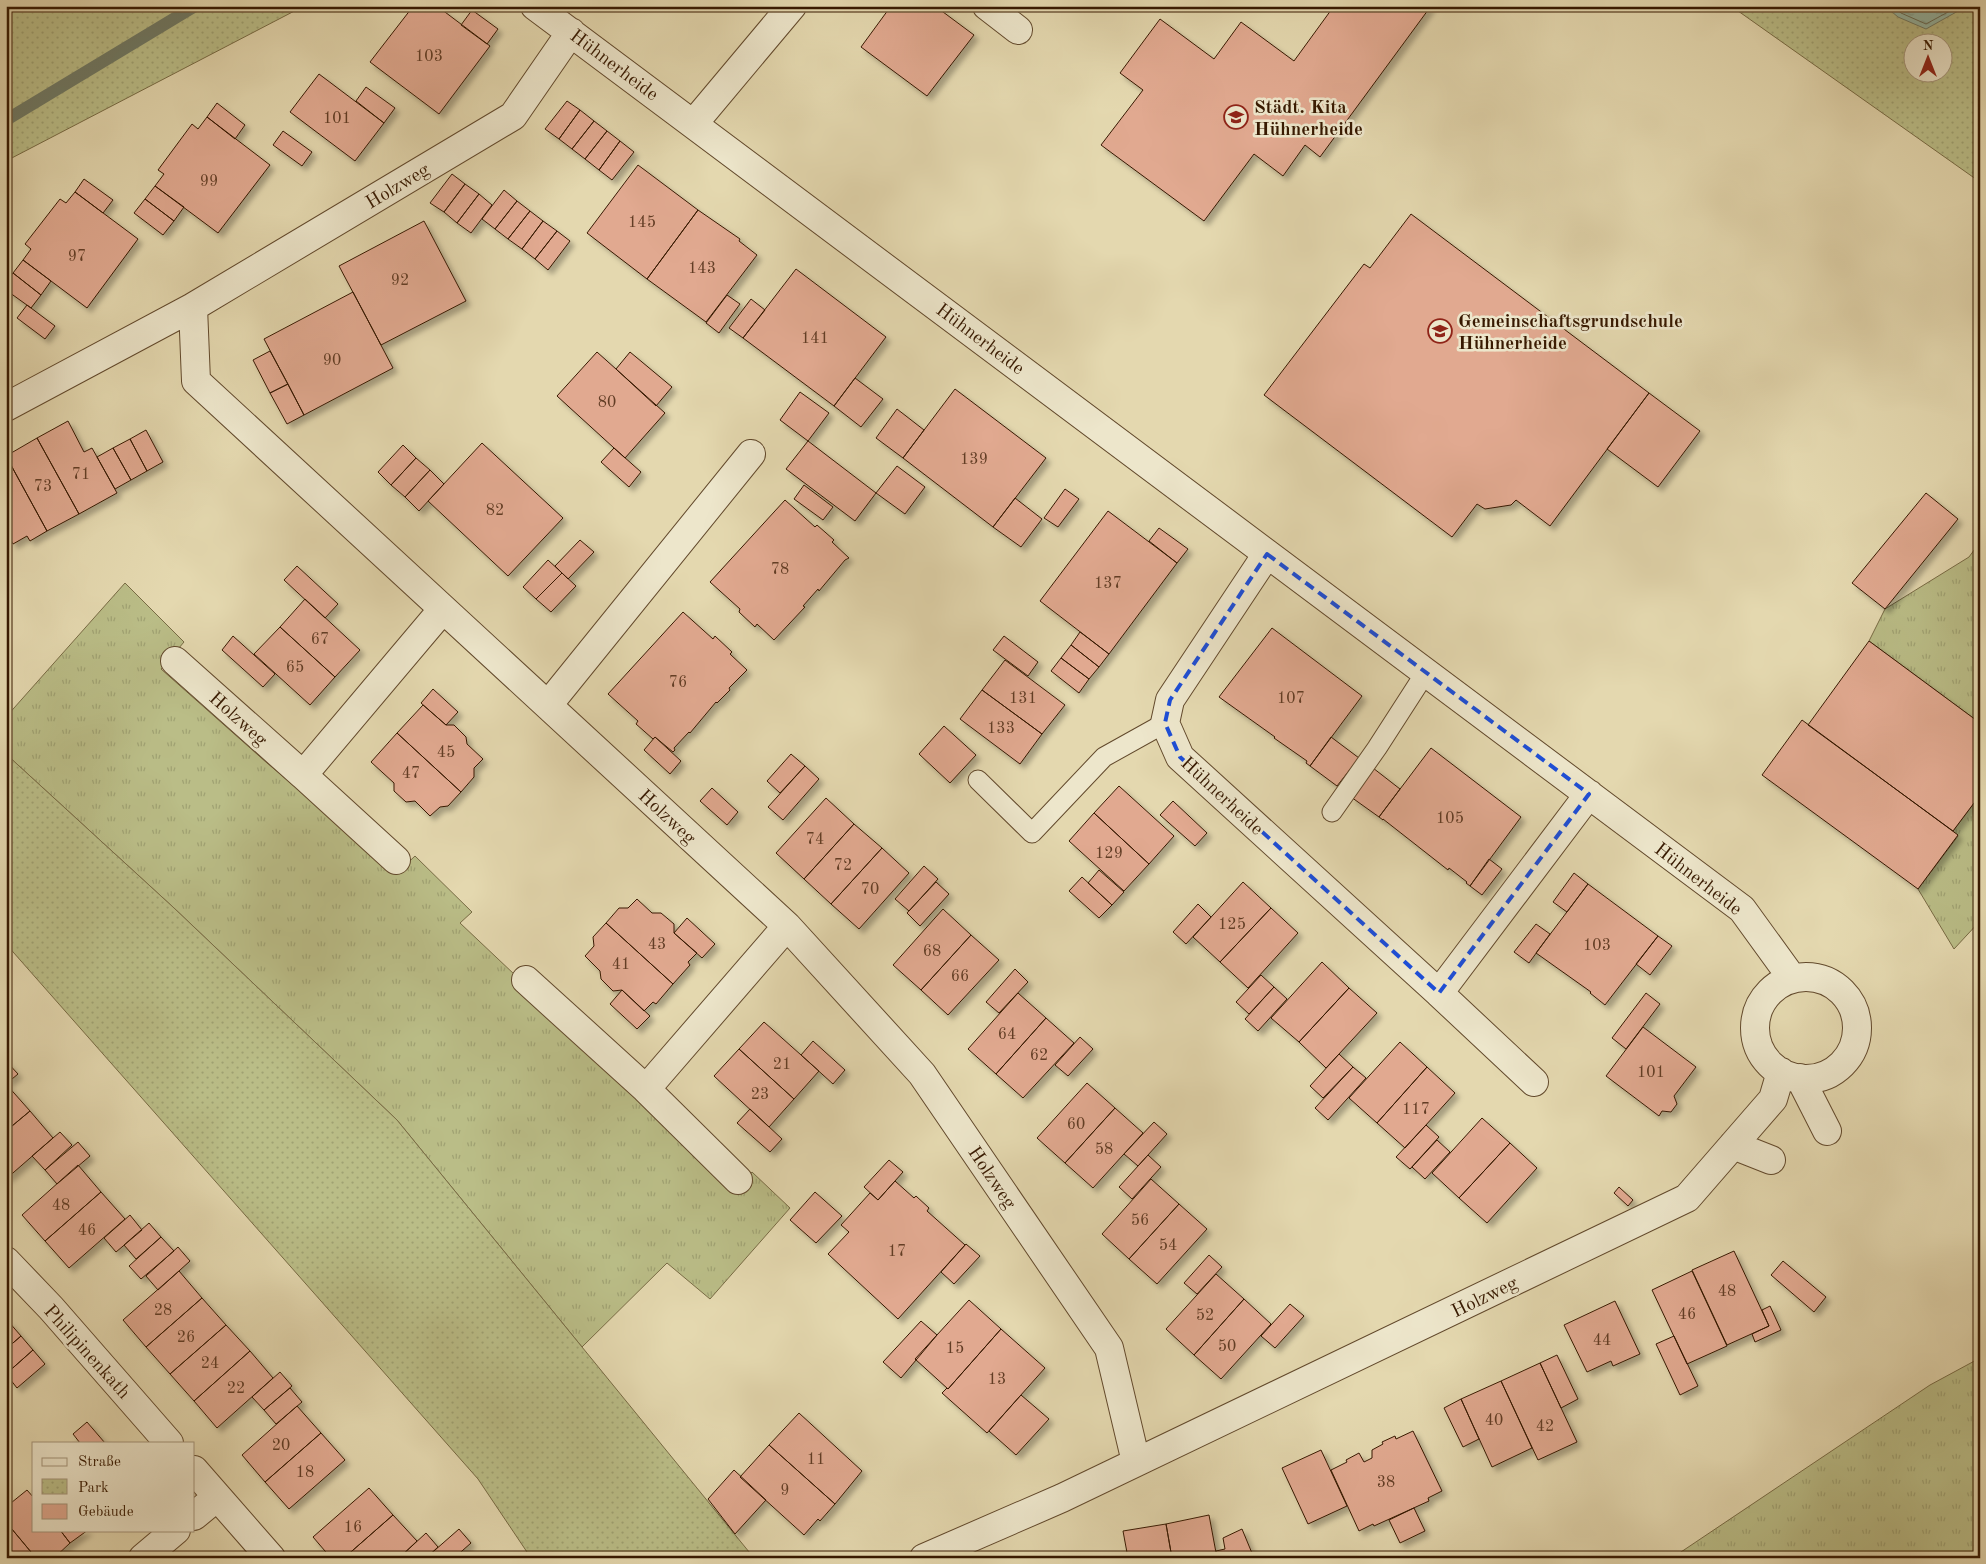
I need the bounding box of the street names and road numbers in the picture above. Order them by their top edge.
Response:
street label: Hühnerheide [566,27,661,105]
street label: Holzweg [363,160,434,213]
street label: Hühnerheide [932,301,1027,379]
street label: Holzweg [205,689,271,751]
street label: Hühnerheide [1176,754,1266,840]
street label: Holzweg [634,787,699,849]
street label: Hühnerheide [1650,840,1745,920]
street label: Holzweg [963,1144,1019,1214]
street label: Holzweg [1449,1274,1522,1322]
street label: Philipinenkath [39,1302,133,1403]

